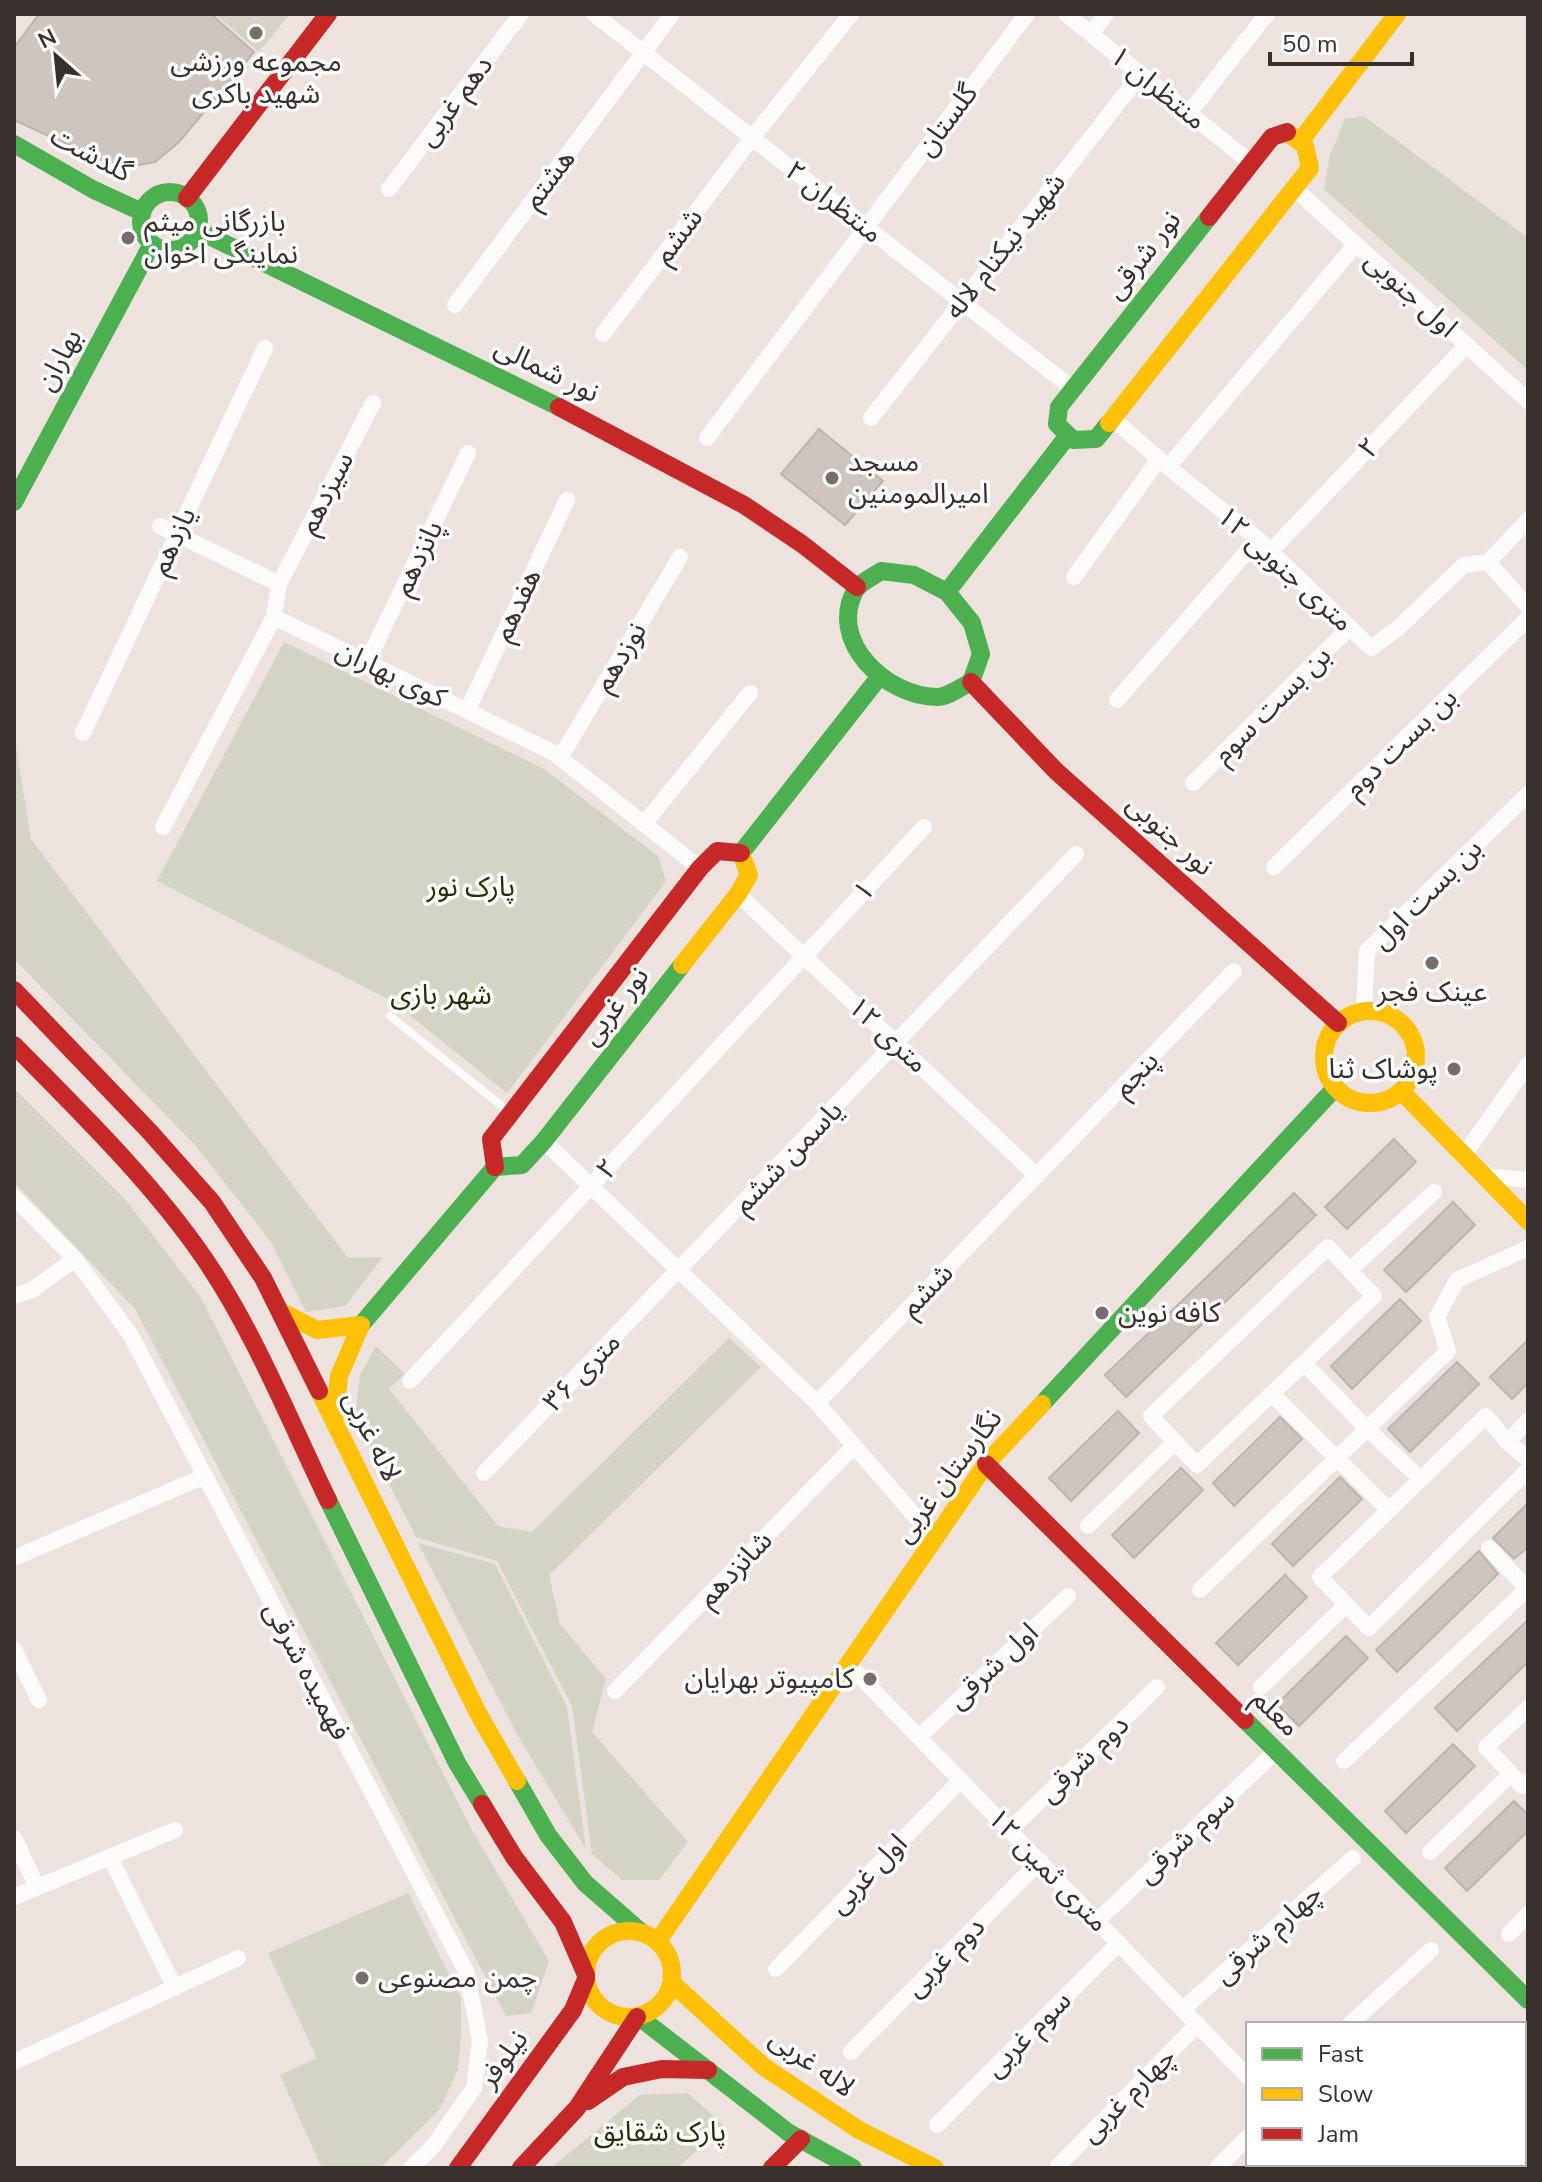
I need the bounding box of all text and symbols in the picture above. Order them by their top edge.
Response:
north arrow [16,16,96,96]
scale bar [1270,16,1412,66]
text: N [33,22,62,56]
marker: مجموعه ورزشی شهید باکری [247,24,265,42]
text: 50 m [1282,28,1338,60]
street label: منتظران ۱ [1102,37,1214,139]
place label: مجموعه ورزشی شهید باکری [170,43,342,113]
street label: دهم غربی [408,48,503,156]
street label: گلستان [907,76,987,164]
street label: گلدشت [43,117,139,192]
street label: هشتم [514,141,586,218]
street label: منتظران ۲ [777,152,891,252]
street label: شهید نیکنام لاله [936,165,1075,328]
street label: ششم [644,200,713,273]
place label: بازرگانی میثم نماینگی اخوان [144,203,298,273]
street label: نور شرقی [1096,203,1190,307]
marker: بازرگانی میثم نماینگی اخوان [119,229,137,247]
street label: اول جنوبی [1356,242,1466,346]
street label: بهاران [27,322,91,398]
street label: نور شمالی [488,328,606,412]
street label: ۲ [1350,429,1388,467]
place label: مسجد امیرالمومنین [848,443,989,513]
street label: سیزدهم [289,445,365,542]
marker: مسجد امیرالمومنین [823,469,841,487]
street label: ۱۲ متری جنوبی [1209,498,1361,640]
street label: یازدهم [141,501,207,582]
street label: پانزدهم [384,514,454,603]
street label: هفدهم [484,562,552,649]
street label: نوزدهم [584,615,657,700]
street label: کوی بهاران [329,631,453,717]
street label: بن بست سوم [1204,637,1340,773]
street label: بن بست دوم [1336,679,1467,807]
street label: نور جنوبی [1118,786,1222,884]
street label: بن بست اول [1363,830,1491,958]
park label: پارک نور [426,868,515,906]
street label: ۱ [845,872,883,910]
marker: عینک فجر [1423,954,1441,972]
street label: نور غربی [572,959,658,1053]
place label: عینک فجر [1376,973,1487,1011]
park label: شهر بازی [390,976,492,1014]
street label: ۱۲ متری [840,988,936,1082]
street label: پنجم [1104,1042,1169,1107]
place label: پوشاک ثنا [1328,1050,1438,1088]
marker: پوشاک ثنا [1445,1060,1463,1078]
street label: یاسمن ششم [724,1092,853,1223]
street label: ۲ [588,1150,626,1188]
street label: ششم [892,1255,963,1327]
place label: کافه نوین [1118,1294,1221,1332]
marker: کافه نوین [1093,1304,1111,1322]
street label: ۳۶ متری [535,1324,629,1420]
street label: لاله غربی [334,1384,410,1488]
street label: نگارستان غربی [885,1401,1011,1551]
street label: شانزدهم [689,1522,782,1617]
street label: فهمیده شرقی [255,1595,359,1747]
street label: اول شرقی [939,1614,1047,1718]
place label: کامپیوتر بهرایان [684,1660,854,1698]
marker: کامپیوتر بهرایان [861,1670,879,1688]
street label: معلم [1242,1681,1308,1747]
street label: دوم شرقی [1031,1706,1138,1812]
street label: سوم شرقی [1129,1782,1244,1893]
street label: ۱۲ متری ثمین [979,1799,1117,1941]
street label: اول غربی [820,1825,916,1923]
street label: چهارم شرقی [1205,1875,1331,1994]
street label: دوم غربی [897,1909,994,2006]
place label: چمن مصنوعی [378,1959,537,1997]
marker: چمن مصنوعی [353,1969,371,1987]
street label: سوم غربی [976,1982,1080,2086]
street label: لاله غربی [761,2020,863,2106]
street label: نیلوفر [468,2022,537,2097]
legend [1246,2022,1526,2166]
text: Fast [1318,2038,1364,2070]
street label: چهارم غربی [1072,2039,1185,2152]
text: Slow [1318,2078,1373,2110]
park label: پارک شقایق [594,2113,726,2151]
text: Jam [1317,2118,1359,2150]

